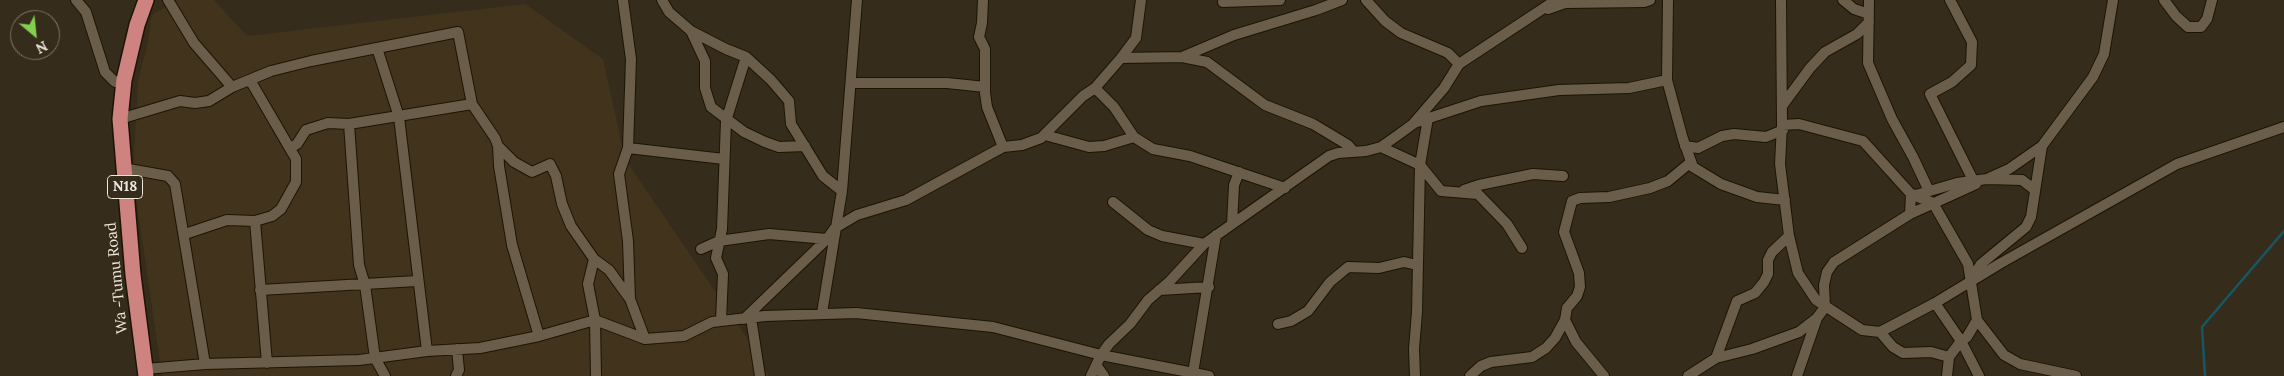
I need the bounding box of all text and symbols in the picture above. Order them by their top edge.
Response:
north arrow [10,10,60,60]
text: N [33,37,51,58]
road number: N18 [108,176,142,198]
street label: Wa -Tumu Road [102,221,132,335]

